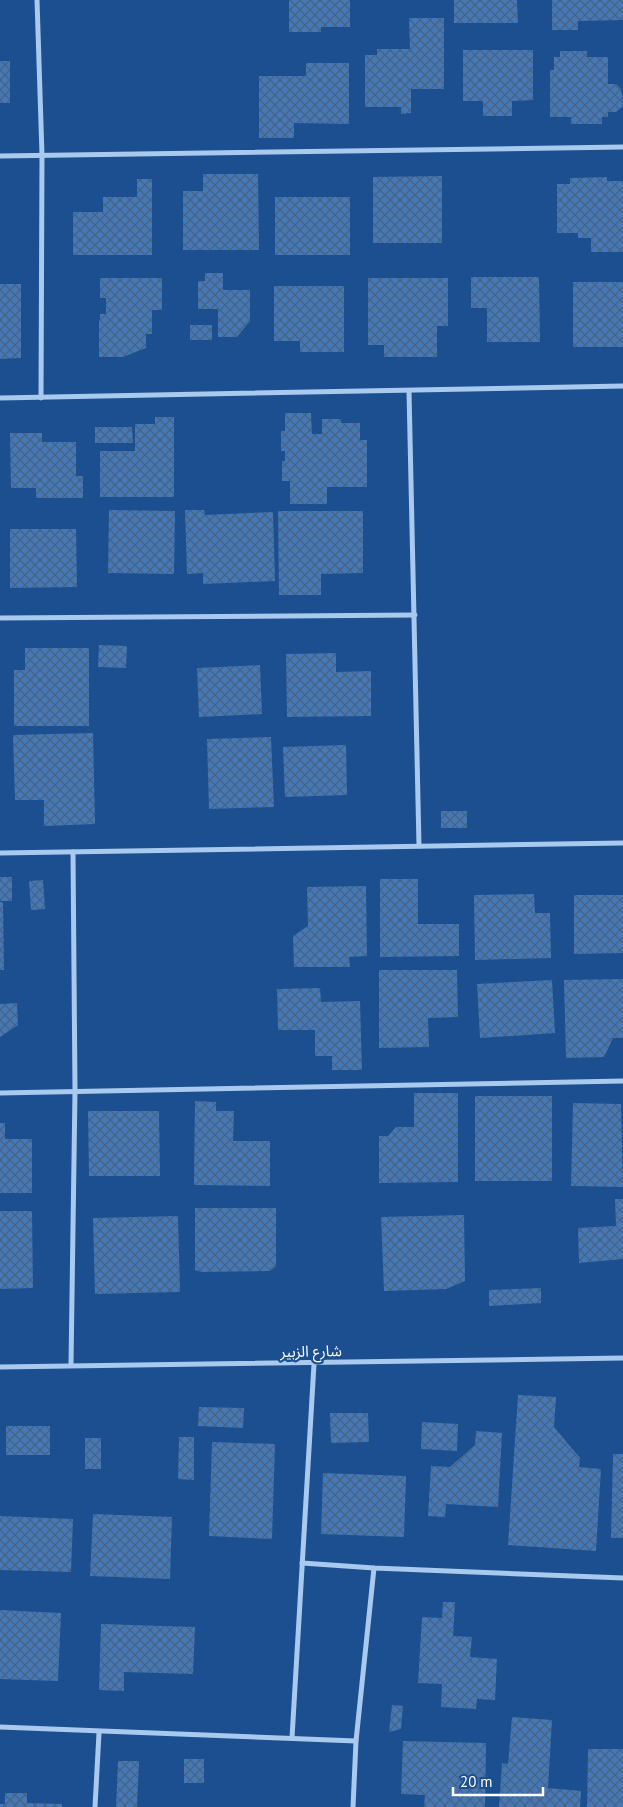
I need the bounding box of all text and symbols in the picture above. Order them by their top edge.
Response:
street label: شارع الزبير [279,1341,342,1364]
scale bar [453,1764,543,1796]
text: 20 m [460,1772,493,1791]

